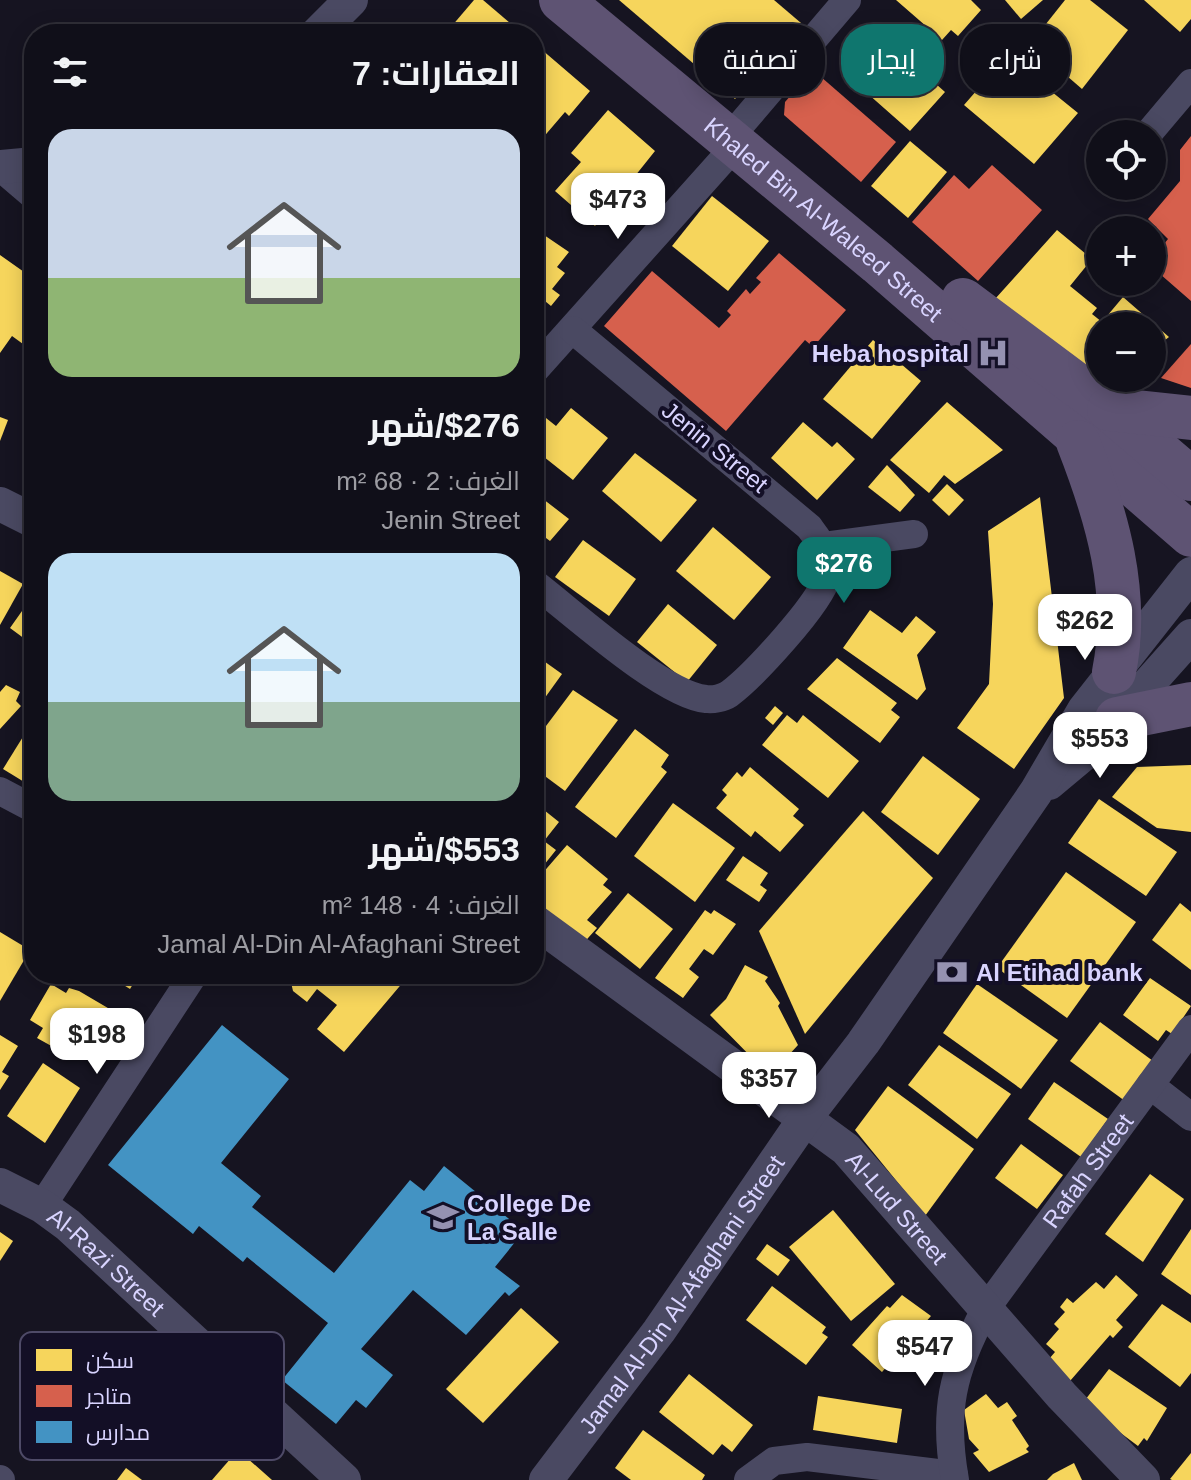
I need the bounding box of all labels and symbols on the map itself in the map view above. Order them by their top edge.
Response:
street label: Khaled Bin Al-Waleed Street [699,112,948,327]
pin: $473 [571,173,665,241]
hospital icon: Heba hospital [976,336,1010,370]
place label: Heba hospital [812,340,969,367]
street label: Jenin Street [657,396,774,498]
pin: $276 [797,537,891,605]
pin: $262 [1038,594,1132,662]
pin: $553 [1053,712,1147,780]
bank icon: Al Etihad bank [935,955,969,989]
place label: Al Etihad bank [976,959,1143,986]
pin: $198 [50,1008,144,1076]
pin: $357 [722,1052,816,1120]
street label: Rafah Street [1037,1108,1138,1233]
street label: Al-Lud Street [841,1146,954,1269]
street label: Jamal Al-Din Al-Afaghani Street [573,1150,790,1438]
place label: College De La Salle [467,1190,591,1245]
school or university icon: College De La Salle [426,1200,460,1234]
street label: Al-Razi Street [43,1202,171,1321]
pin: $547 [878,1320,972,1388]
legend [20,1332,284,1460]
text: سكن [86,1348,134,1374]
text: متاجر [84,1384,132,1409]
text: مدارس [86,1420,150,1446]

